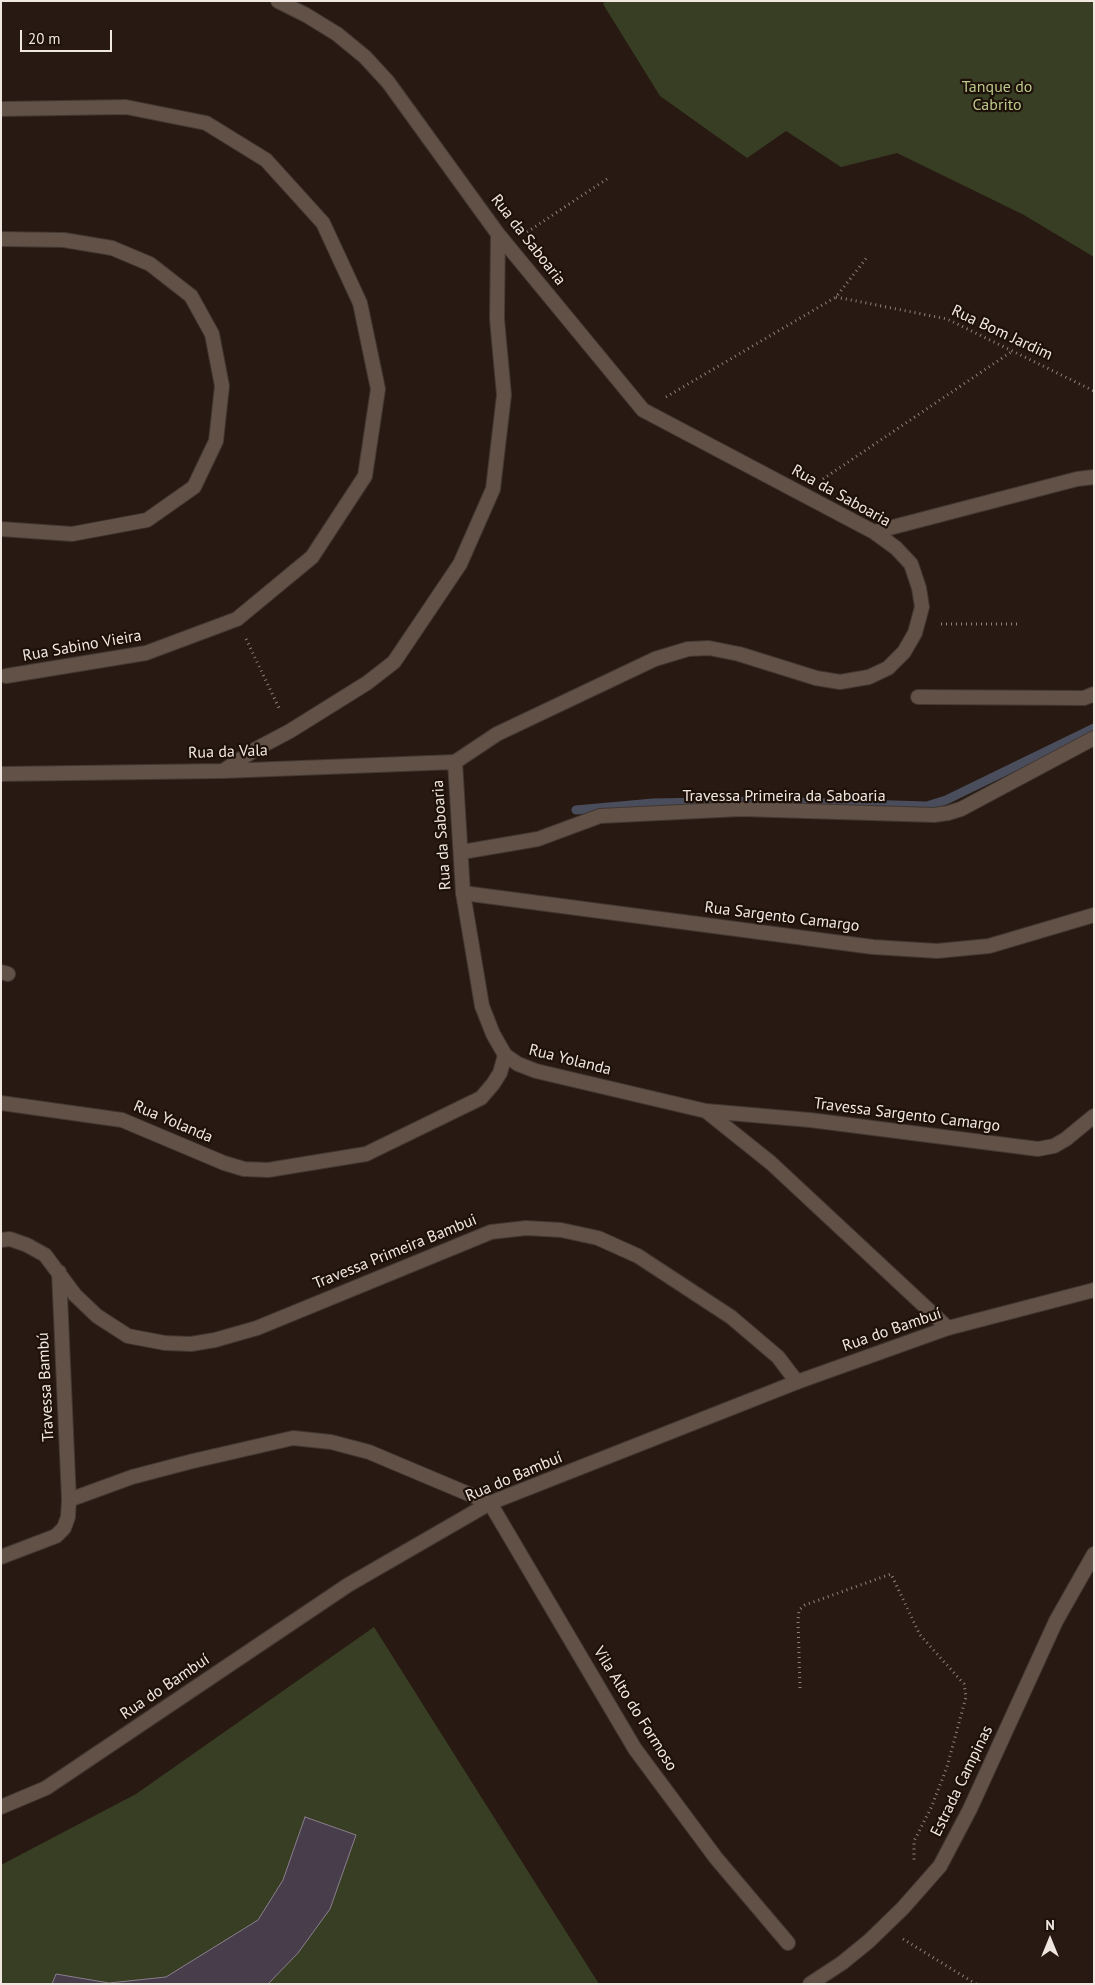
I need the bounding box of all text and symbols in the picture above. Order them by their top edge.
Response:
scale bar [22,20,115,52]
text: 20 m [28,29,61,48]
park label: Tanque do Cabrito [962,77,1032,115]
street label: Rua da Saboaria [486,191,570,289]
street label: Rua Bom Jardim [948,301,1056,365]
street label: Rua da Saboaria [788,461,894,531]
street label: Rua Sabino Vieira [21,626,143,666]
street label: Rua da Vala [188,741,268,763]
street label: Rua da Saboaria [429,779,455,891]
street label: Travessa Primeira da Saboaria [682,786,886,806]
street label: Rua Sargento Camargo [703,898,861,936]
street label: Rua Yolanda [527,1040,613,1080]
street label: Travessa Sargento Camargo [813,1094,1001,1136]
street label: Rua Yolanda [130,1097,216,1147]
street label: Travessa Primeira Bambui [310,1210,480,1294]
street label: Rua do Bambuí [840,1304,944,1356]
street label: Travessa Bambú [34,1332,58,1442]
street label: Rua do Bambuí [463,1448,565,1506]
street label: Vila Alto do Formoso [589,1643,681,1775]
street label: Rua do Bambuí [117,1650,213,1724]
street label: Estrada Campinas [927,1722,997,1840]
north arrow [1025,1915,1075,1965]
text: N [1045,1916,1055,1934]

